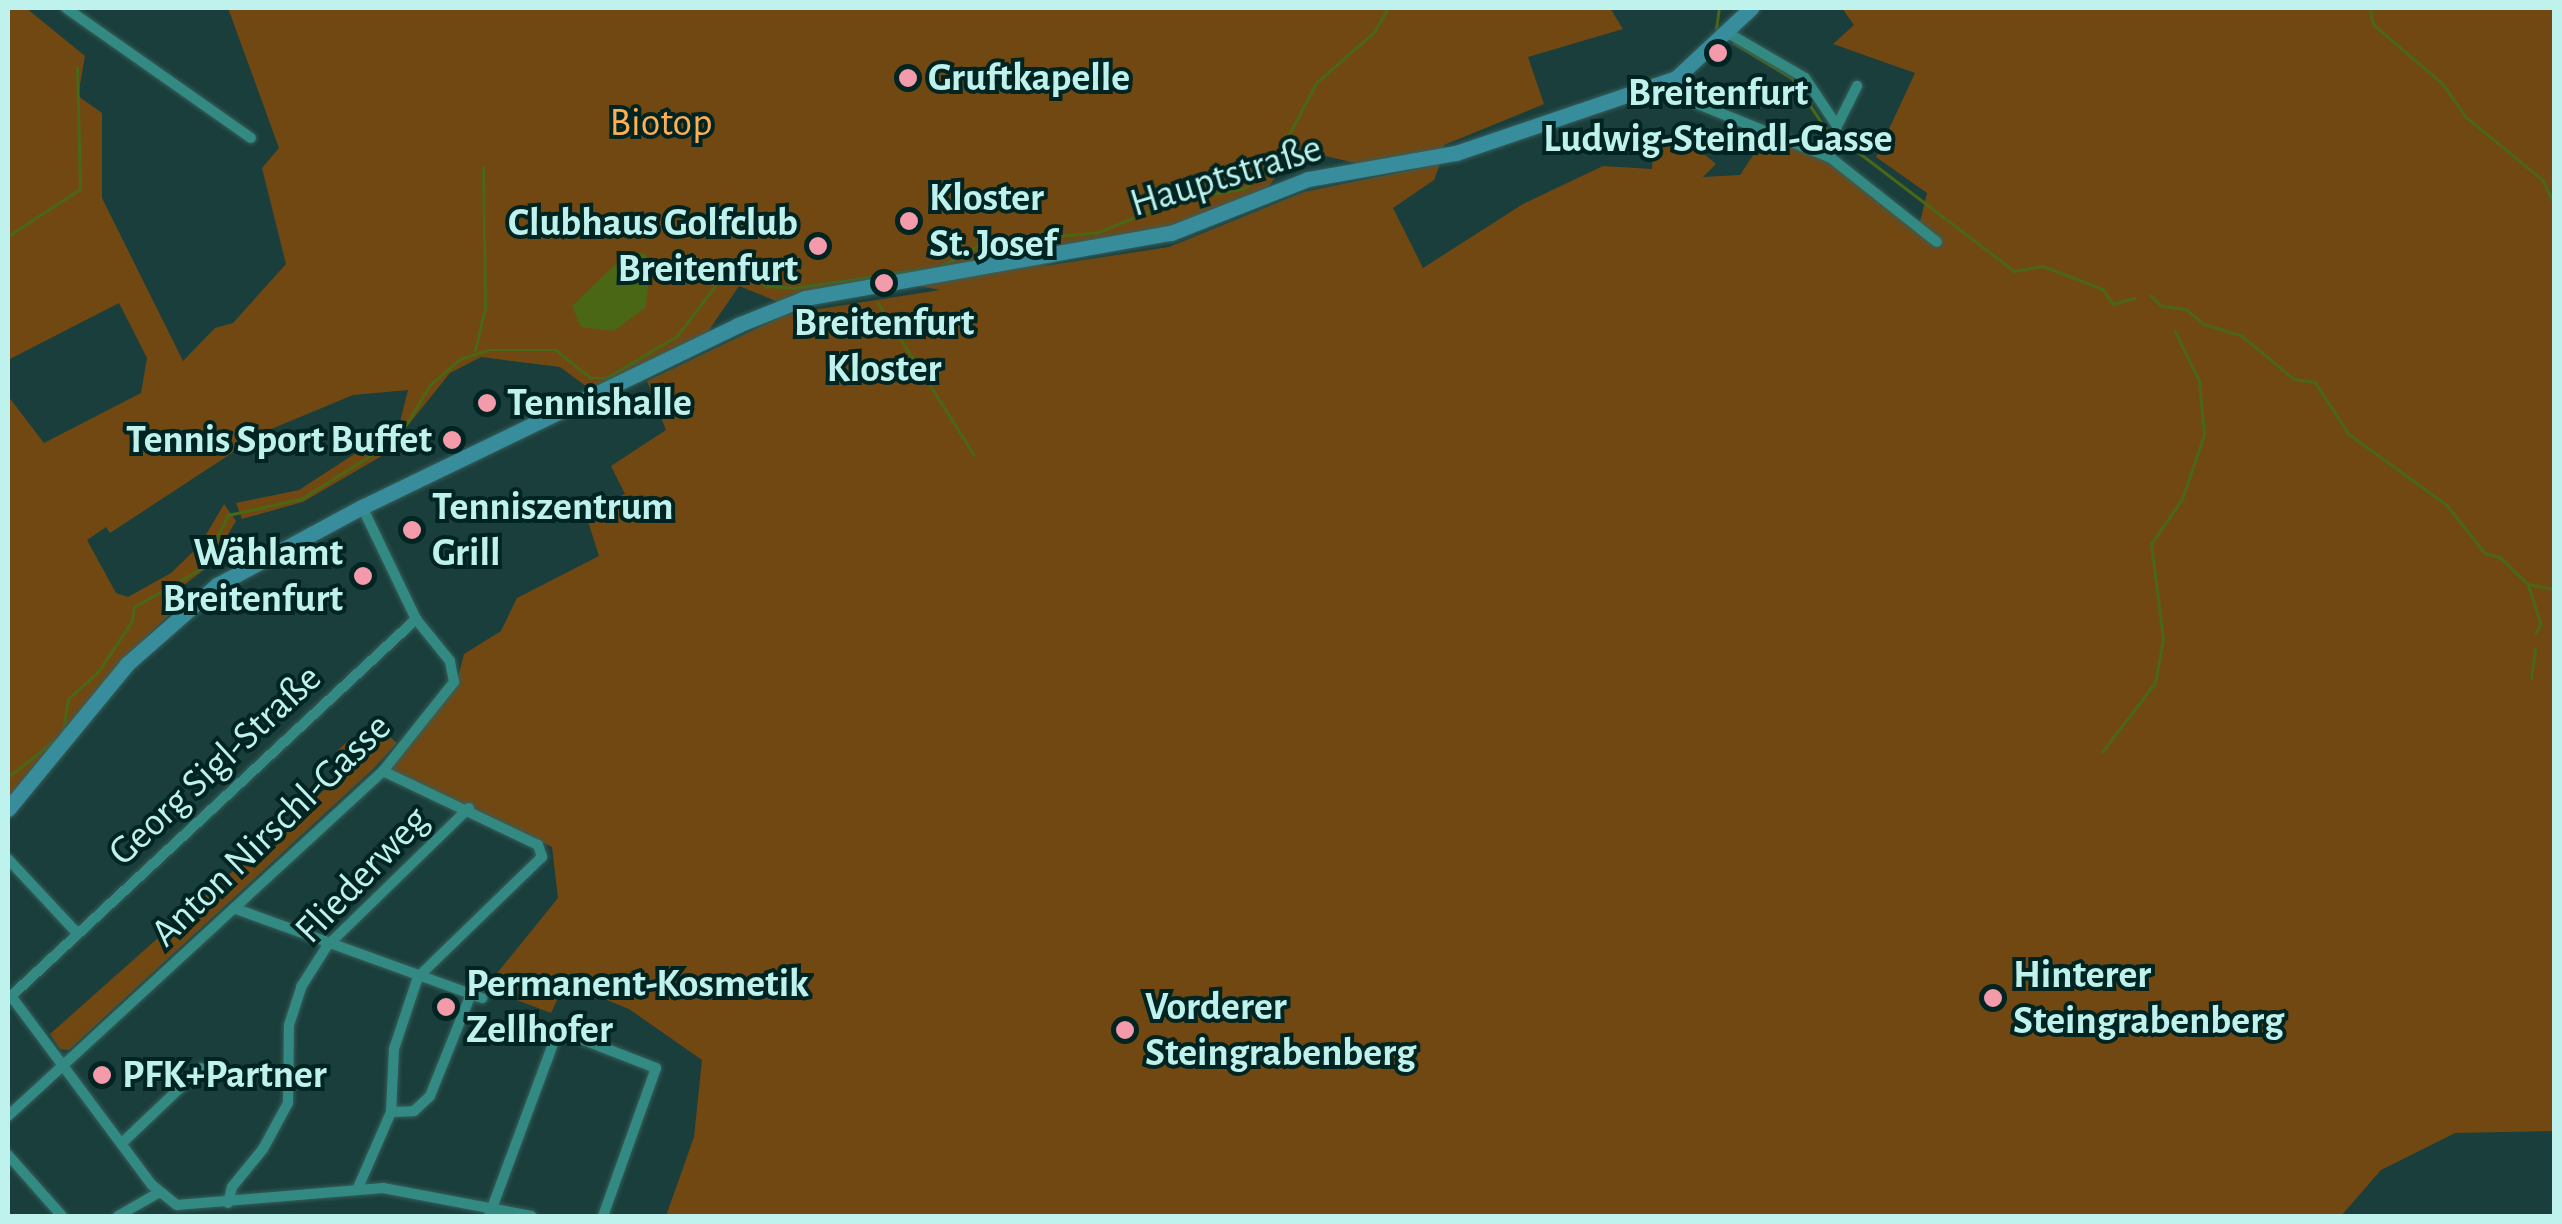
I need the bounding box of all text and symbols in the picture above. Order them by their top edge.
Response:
marker: Breitenfurt Ludwig-Steindl-Gasse [1707,42,1729,64]
place label: Gruftkapelle [928,54,1130,102]
marker: Gruftkapelle [897,67,919,89]
place label: Breitenfurt Ludwig-Steindl-Gasse [1543,69,1893,163]
park label: Biotop [610,99,712,147]
street label: Hauptstraße [1124,124,1328,228]
place label: Kloster St. Josef [929,174,1057,268]
place label: Clubhaus Golfclub Breitenfurt [508,199,798,293]
marker: Kloster St. Josef [898,210,920,232]
marker: Clubhaus Golfclub Breitenfurt [807,235,829,257]
marker: Breitenfurt Kloster [873,272,895,294]
place label: Breitenfurt Kloster [794,299,974,393]
place label: Tennishalle [507,379,692,427]
marker: Tennishalle [476,392,498,414]
place label: Tennis Sport Buffet [126,416,432,464]
marker: Tennis Sport Buffet [441,429,463,451]
place label: Tenniszentrum Grill [432,483,674,577]
marker: Tenniszentrum Grill [401,519,423,541]
place label: Wählamt Breitenfurt [163,529,343,623]
marker: Wählamt Breitenfurt [352,565,374,587]
street label: Georg Sigl-Straße [99,654,331,876]
street label: Anton Nirschl-Gasse [141,703,401,957]
street label: Fliederweg [285,797,439,953]
place label: Hinterer Steingrabenberg [2013,951,2284,1045]
place label: Permanent-Kosmetik Zellhofer [466,960,809,1054]
place label: Vorderer Steingrabenberg [1145,983,1416,1077]
marker: Hinterer Steingrabenberg [1982,987,2004,1009]
marker: Permanent-Kosmetik Zellhofer [435,996,457,1018]
marker: Vorderer Steingrabenberg [1114,1019,1136,1041]
place label: PFK+Partner [122,1051,327,1099]
marker: PFK+Partner [91,1064,113,1086]

